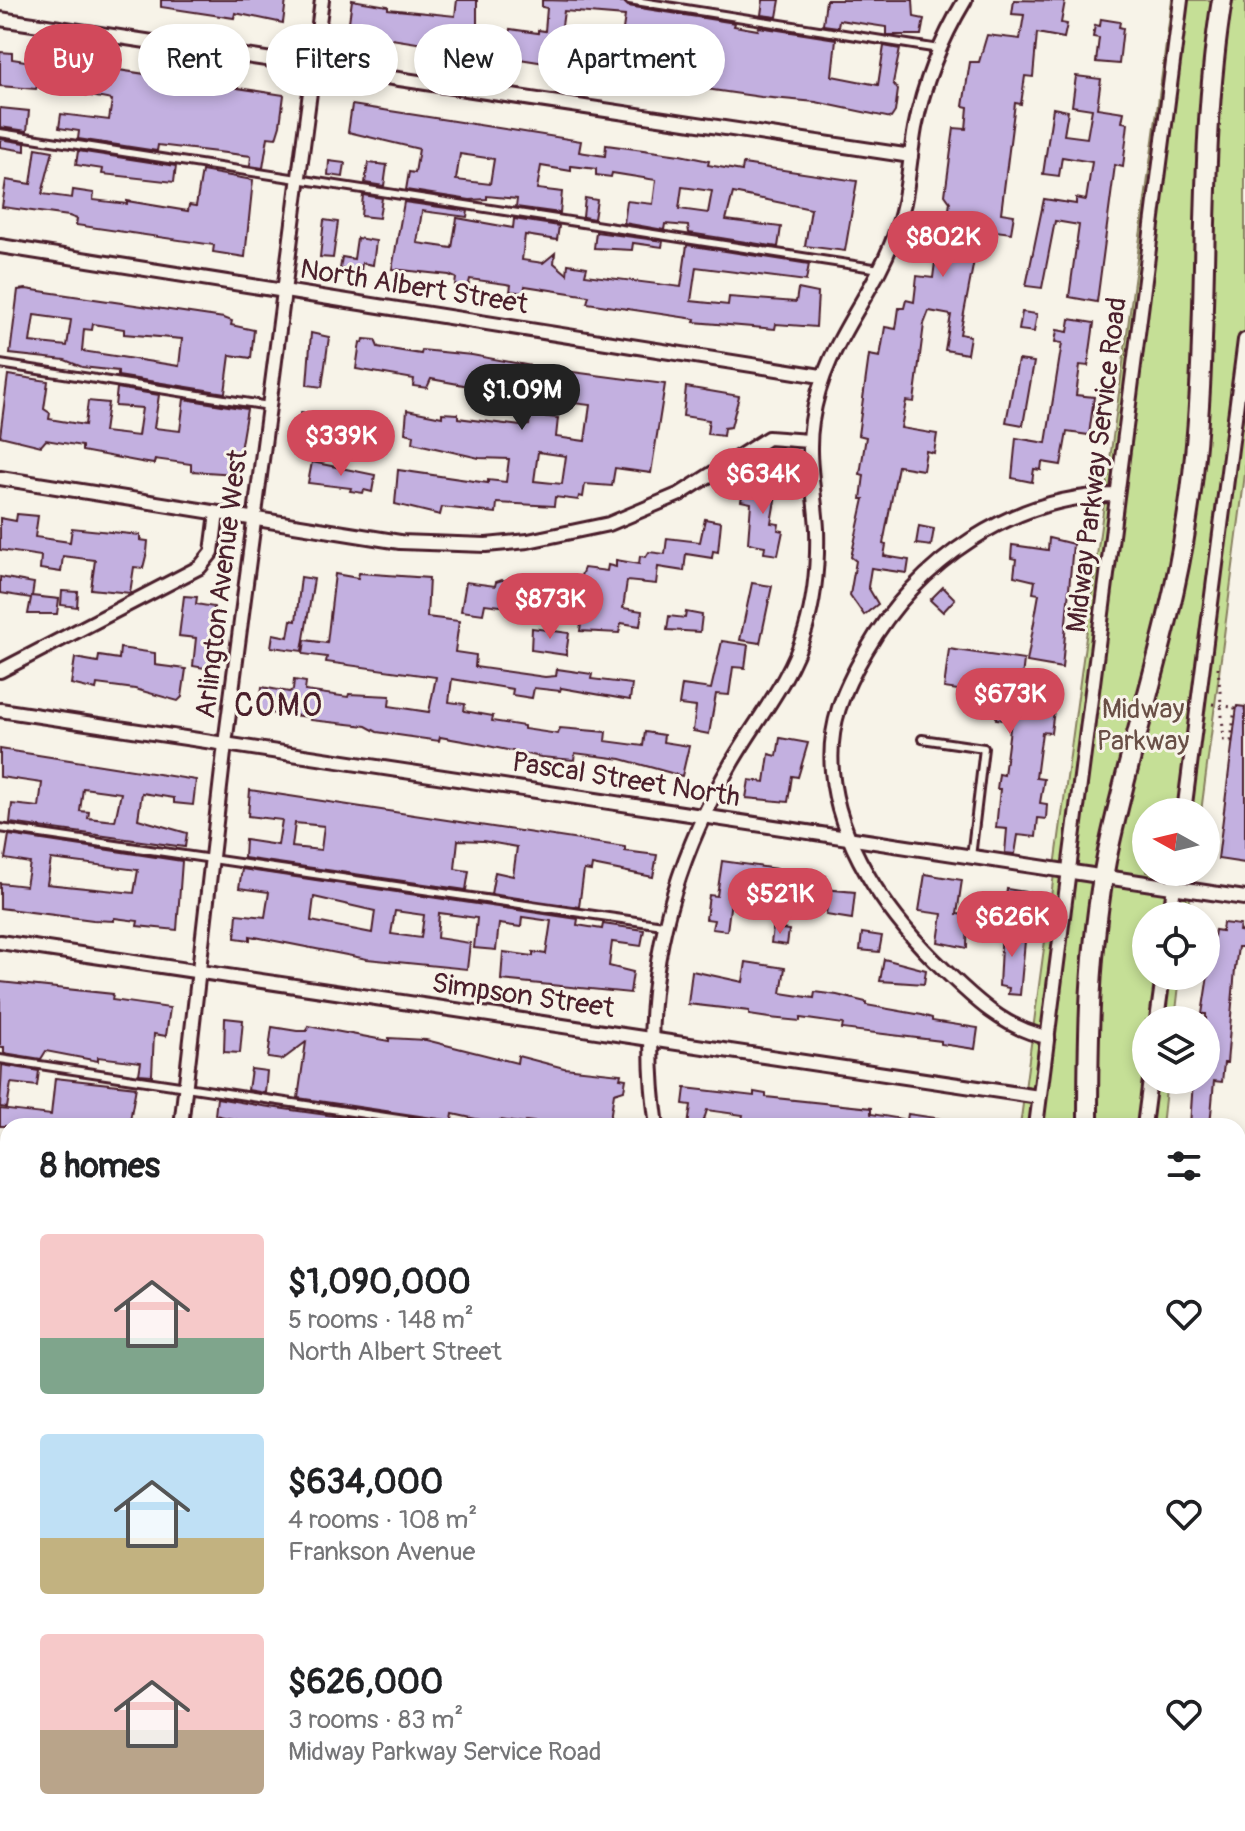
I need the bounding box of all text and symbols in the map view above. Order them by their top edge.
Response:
chip: Buy [24,24,122,96]
chip: Rent [138,24,250,96]
chip: Filters [266,24,398,96]
chip: New [414,24,522,96]
chip: Apartment [538,24,725,96]
pin: $802K [887,211,999,279]
text: $802K [905,221,981,253]
street label: North Albert Street [298,252,531,322]
street label: Midway Parkway Service Road [1059,295,1135,635]
pin: $1.09M [457,364,587,432]
text: $1.09M [482,374,562,406]
pin: $339K [285,410,397,478]
text: $339K [305,420,377,452]
street label: Arlington Avenue West [188,447,256,721]
pin: $634K [707,448,819,516]
text: $634K [726,458,800,490]
pin: $873K [494,573,606,641]
text: $873K [514,583,586,615]
pin: $673K [954,668,1066,736]
text: $673K [974,678,1046,710]
district label: COMO [234,686,324,726]
park label: Midway Parkway [1097,692,1189,759]
street label: Pascal Street North [510,745,742,815]
north arrow [1132,798,1220,886]
map controls [1132,798,1220,1094]
pin: $521K [724,868,836,936]
text: $521K [746,878,814,910]
pin: $626K [956,891,1068,959]
text: $626K [975,901,1049,933]
button: locate [1132,902,1220,990]
street label: Simpson Street [430,966,617,1026]
button: layers [1132,1006,1220,1094]
icon: filters [1162,1144,1206,1188]
text: 8 homes [40,1145,160,1188]
text: $1,090,000 [288,1261,471,1304]
icon: home [104,1266,200,1362]
icon: heart [1162,1292,1206,1336]
text: 5 rooms · 148 m² [288,1304,474,1336]
text: North Albert Street [288,1336,502,1368]
text: $634,000 [288,1461,443,1504]
icon: home [104,1466,200,1562]
icon: heart [1162,1492,1206,1536]
text: 4 rooms · 108 m² [288,1504,477,1536]
text: Frankson Avenue [288,1536,475,1568]
text: $626,000 [288,1661,443,1704]
icon: home [104,1666,200,1762]
icon: heart [1162,1692,1206,1736]
text: 3 rooms · 83 m² [288,1704,463,1736]
text: Midway Parkway Service Road [288,1736,601,1768]

